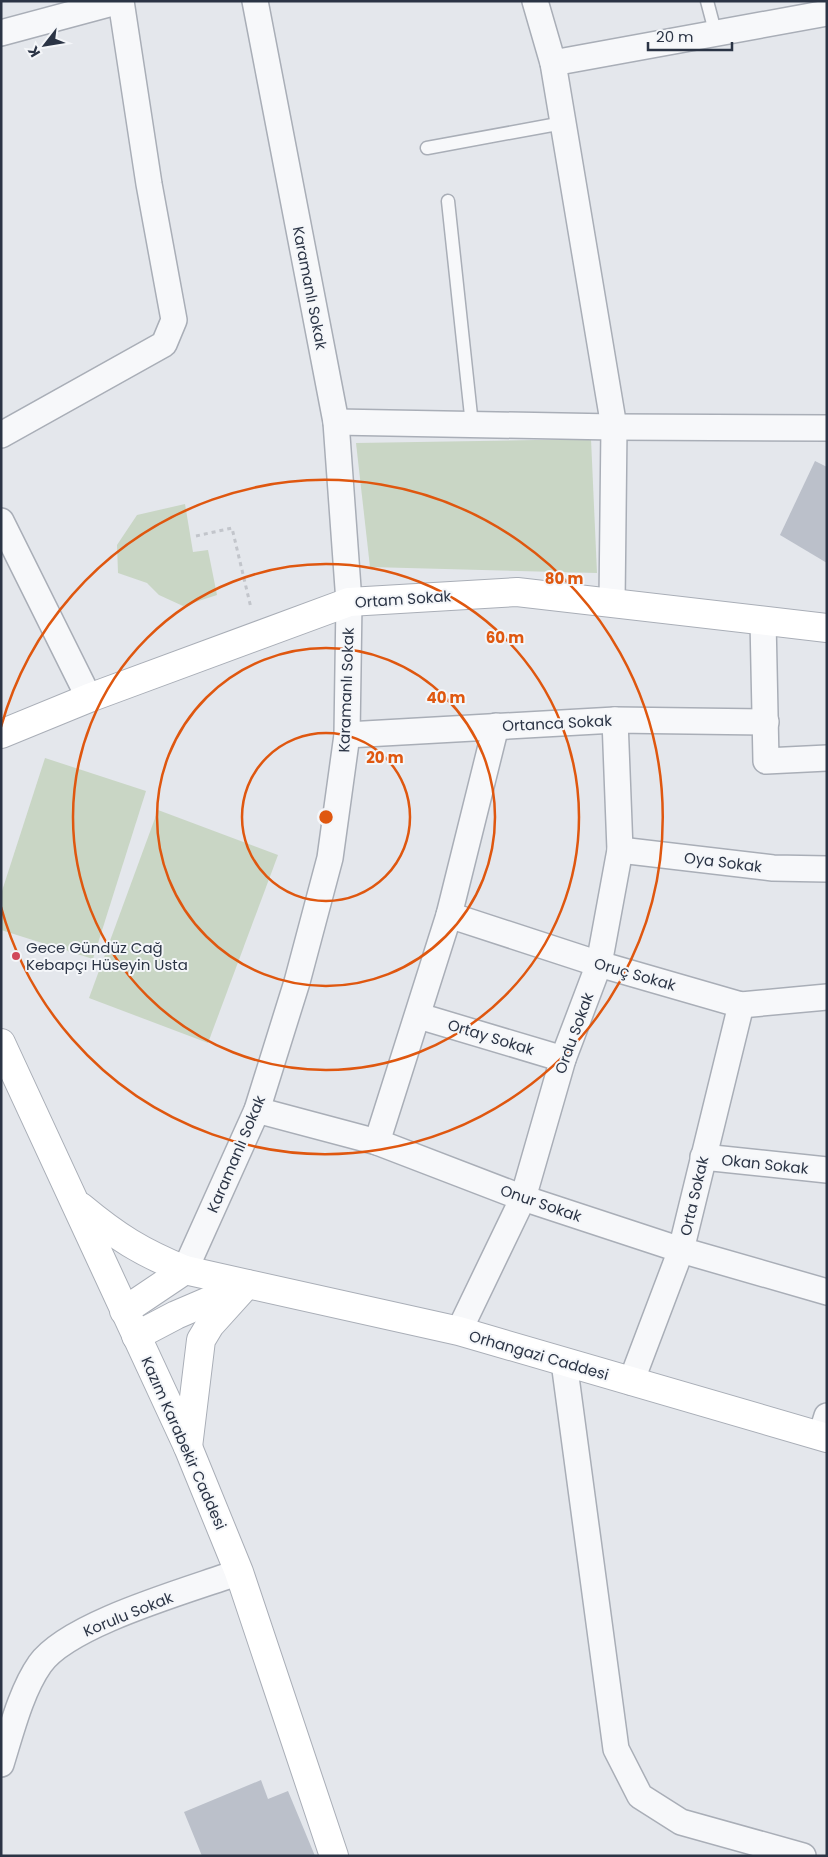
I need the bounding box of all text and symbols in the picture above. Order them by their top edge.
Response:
north arrow [20,20,70,70]
scale bar [648,20,732,52]
text: 20 m [656,26,694,47]
text: K [23,42,45,61]
street label: Karamanlı Sokak [288,224,332,352]
text: 80 m [545,568,583,589]
street label: Ortam Sokak [354,585,452,613]
street label: Karamanlı Sokak [333,627,359,753]
text: 60 m [486,627,524,648]
text: 40 m [426,687,466,708]
street label: Ortanca Sokak [502,710,613,736]
text: 20 m [366,747,404,768]
centre of rings [317,808,335,826]
street label: Oya Sokak [683,847,763,877]
place label: Gece Gündüz Cağ Kebapçı Hüseyin Usta [26,937,188,975]
marker: Gece Gündüz Cağ Kebapçı Hüseyin Usta [10,950,22,962]
street label: Oruç Sokak [592,952,679,996]
street label: Ordu Sokak [550,989,599,1077]
street label: Ortay Sokak [445,1014,537,1060]
street label: Karamanlı Sokak [202,1092,270,1216]
street label: Okan Sokak [721,1149,810,1179]
street label: Orta Sokak [675,1154,713,1238]
street label: Onur Sokak [498,1179,585,1227]
street label: Orhangazi Caddesi [467,1325,611,1385]
street label: Kazım Karabekir Caddesi [136,1353,232,1533]
street label: Korulu Sokak [80,1586,176,1642]

